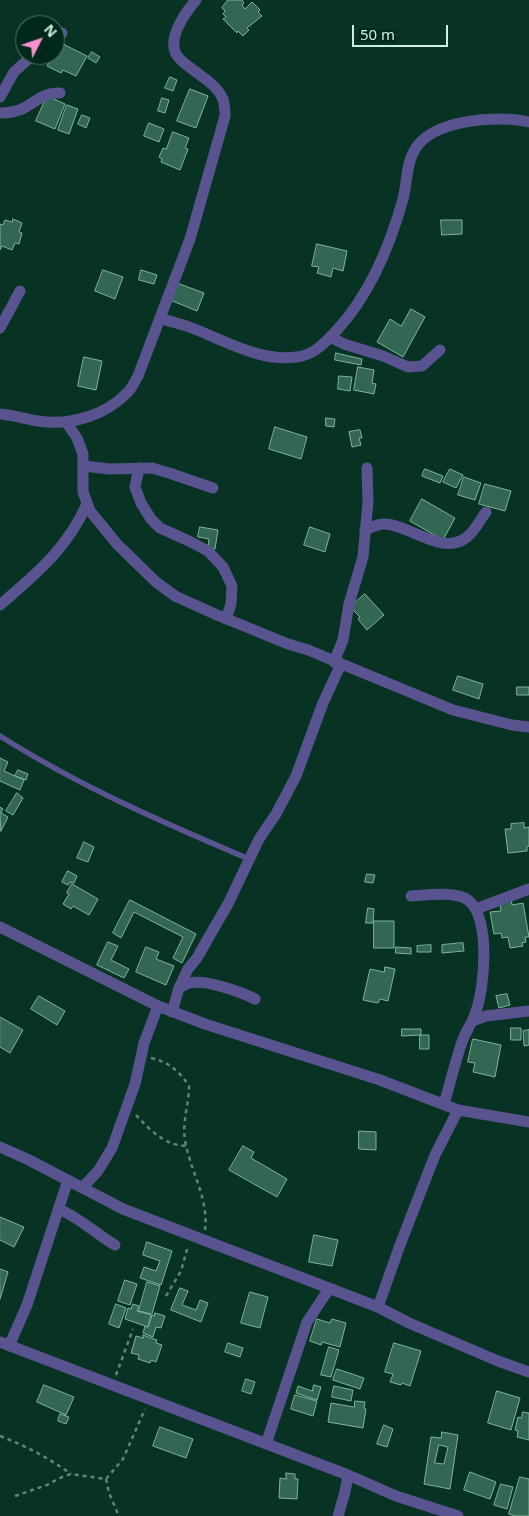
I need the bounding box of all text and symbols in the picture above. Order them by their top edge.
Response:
north arrow [15,15,65,65]
scale bar [354,15,450,47]
text: N [40,20,62,41]
text: 50 m [360,24,395,44]

